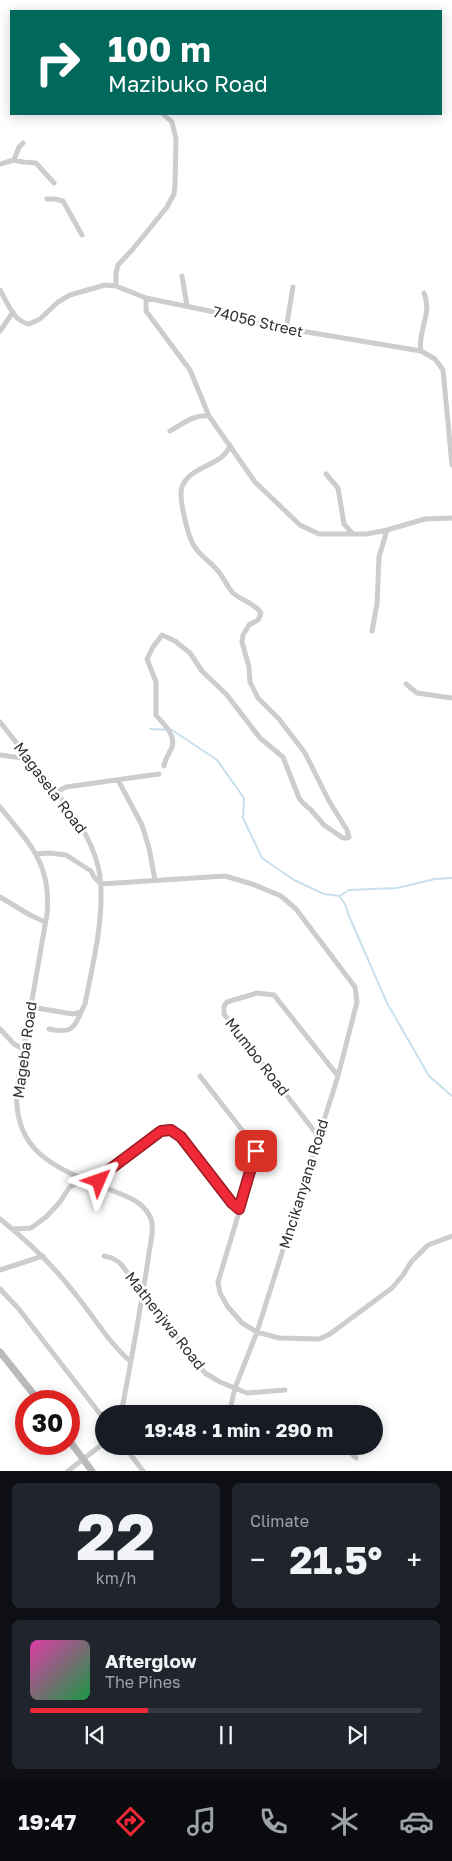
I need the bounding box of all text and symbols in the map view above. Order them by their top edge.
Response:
text: 100 m [108,28,211,70]
icon: right [25,30,90,95]
text: Mazibuko Road [108,70,268,97]
street label: 74056 Street [211,302,305,340]
street label: Magasela Road [11,738,91,837]
street label: Mageba Road [8,1000,40,1099]
street label: Mumbo Road [222,1014,294,1099]
street label: Mncikanyana Road [275,1117,331,1251]
pin [235,1130,277,1172]
icon: arrive [242,1137,270,1165]
position arrow [72,1154,124,1206]
street label: Mathenjwa Road [122,1268,210,1373]
speed limit sign: 30 [15,1390,80,1455]
text: 19:48 · 1 min · 290 m [145,1418,333,1441]
text: 22 [76,1496,156,1574]
text: Climate [250,1511,309,1531]
text: 21.5° [290,1537,382,1582]
text: − [250,1543,265,1576]
text: + [407,1543,422,1576]
text: km/h [96,1568,136,1588]
text: Afterglow [105,1649,196,1672]
text: The Pines [105,1672,180,1692]
icon: previous [81,1721,109,1749]
icon: pause [212,1721,240,1749]
icon: next [343,1721,371,1749]
icon: directions [113,1804,148,1839]
icon: music [184,1804,219,1839]
icon: phone [256,1804,291,1839]
icon: climate [327,1804,362,1839]
icon: car [399,1804,434,1839]
text: 19:47 [18,1808,76,1835]

